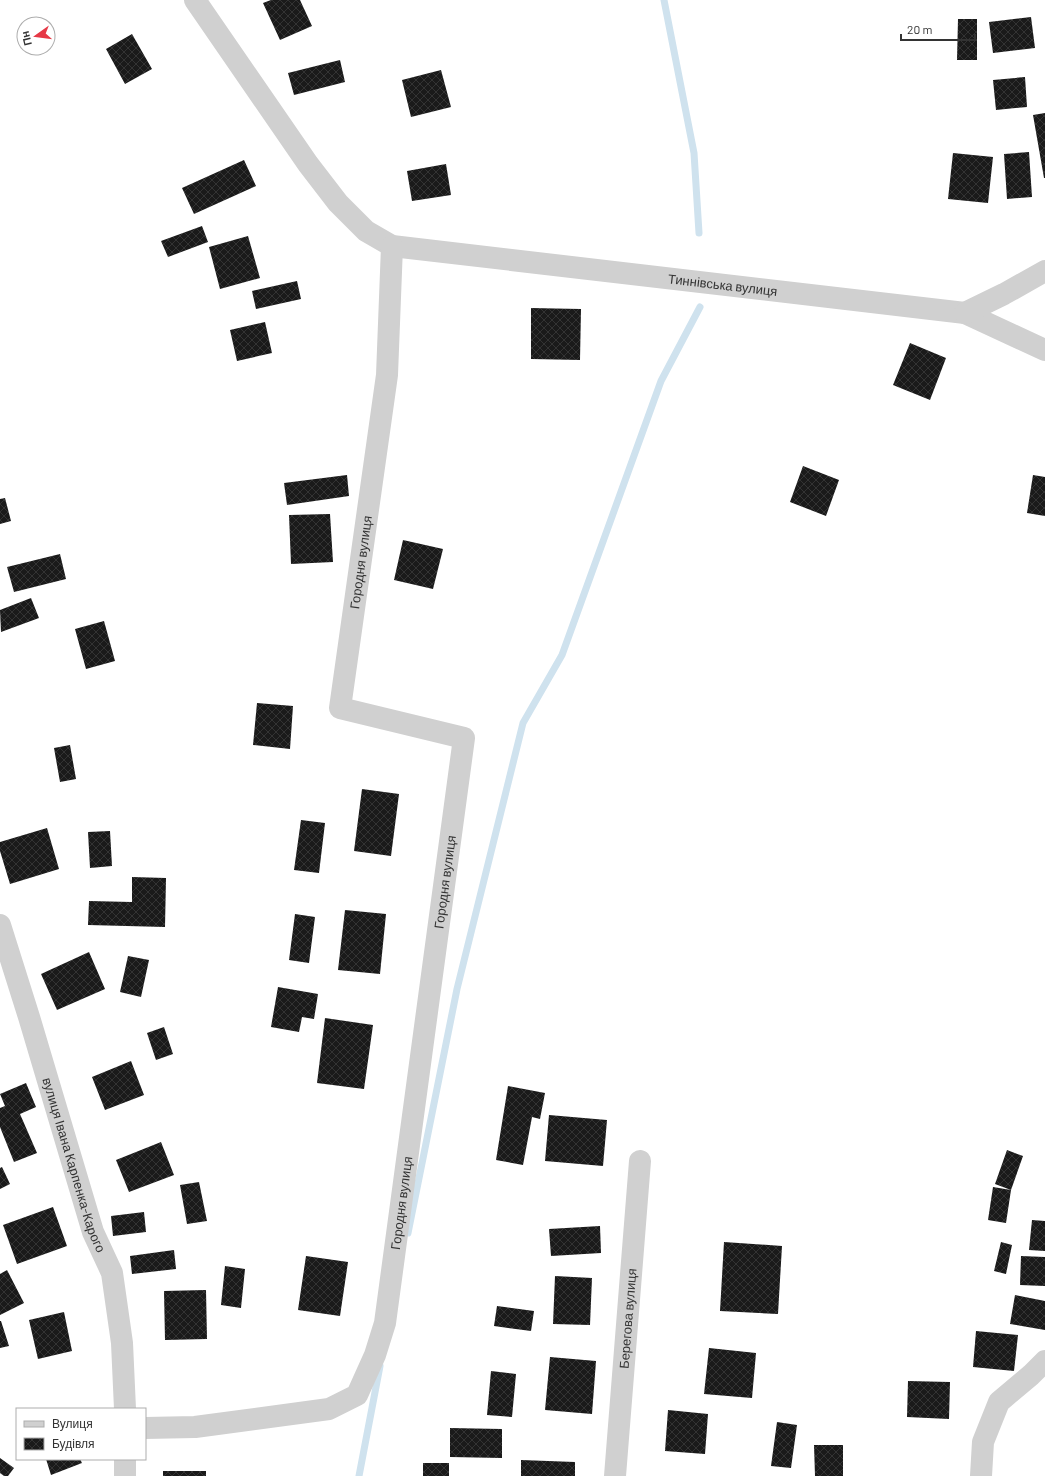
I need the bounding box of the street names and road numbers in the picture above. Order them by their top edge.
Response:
street label: Тиннівська вулиця [667,270,778,299]
street label: Городня вулиця [346,514,375,610]
street label: Городня вулиця [430,834,459,930]
street label: вулиця Івана Карпенка-Карого [39,1075,109,1255]
street label: Городня вулиця [387,1155,415,1251]
street label: Берегова вулиця [616,1268,639,1369]

